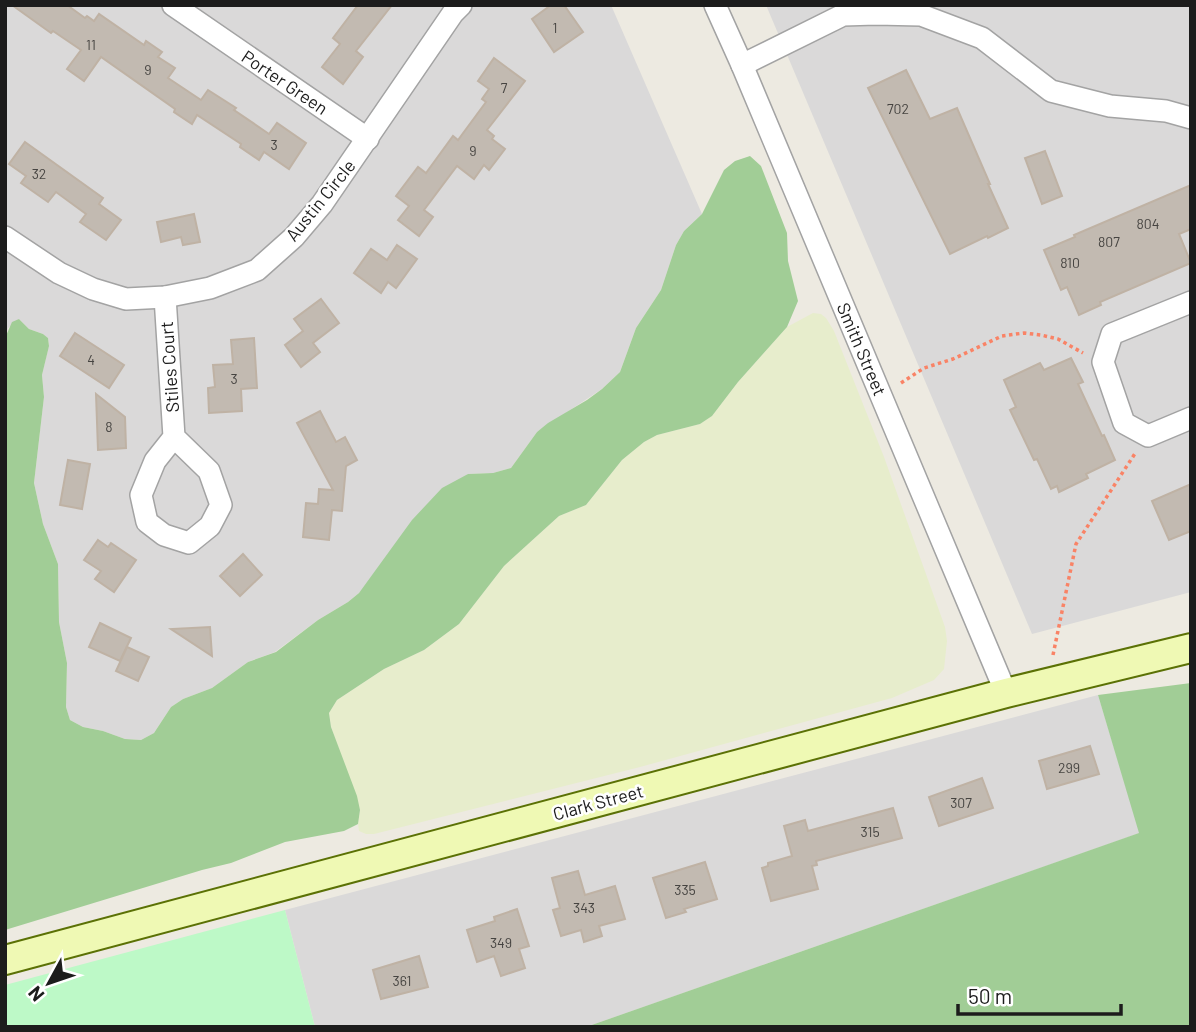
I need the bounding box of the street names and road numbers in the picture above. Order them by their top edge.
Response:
street label: Porter Green [238,45,332,119]
street label: Austin Circle [280,155,360,245]
street label: Smith Street [833,299,891,399]
street label: Stiles Court [155,321,183,413]
street label: Clark Street [550,779,646,825]

